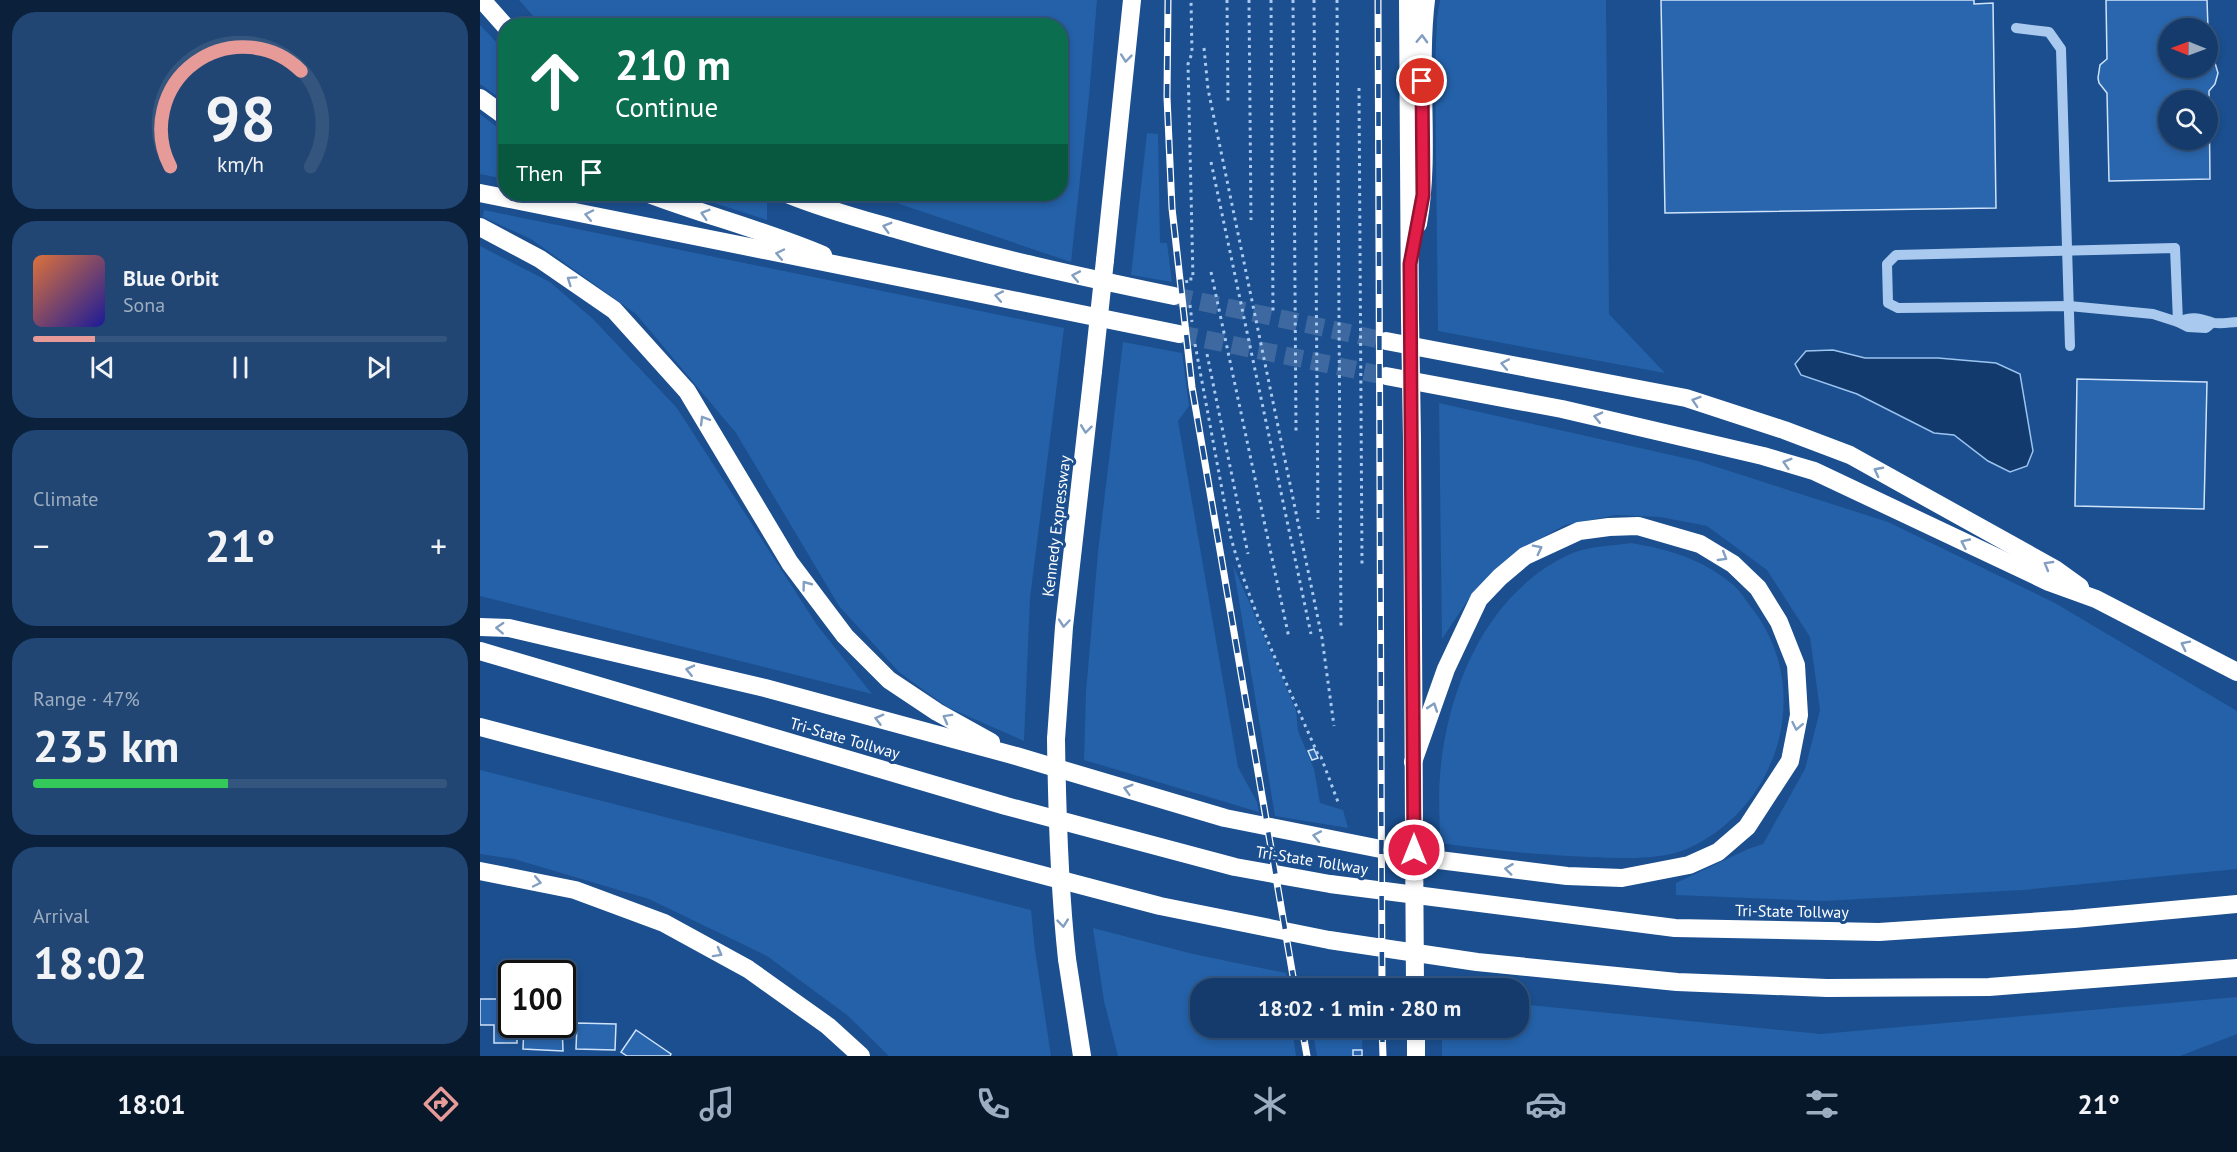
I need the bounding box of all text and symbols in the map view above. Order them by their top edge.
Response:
north arrow [2158,18,2218,78]
map controls [2158,18,2218,150]
one-way arrow [1416,34,1428,43]
text: 210 m [615,37,731,92]
icon: ahead [516,42,594,120]
one-way arrow [1120,54,1133,63]
pin [1396,55,1447,106]
icon: arrive [1405,64,1438,97]
text: 98 [205,78,275,159]
text: Continue [615,90,718,124]
button: search [2158,90,2218,150]
text: km/h [216,151,263,179]
icon: arrive [575,156,608,189]
text: Then [516,159,563,187]
one-way arrow [584,209,594,222]
one-way arrow [700,209,711,221]
one-way arrow [882,222,893,234]
one-way arrow [775,248,785,261]
text: Blue Orbit [123,264,219,292]
one-way arrow [1071,270,1081,283]
one-way arrow [566,276,577,287]
one-way arrow [994,290,1004,303]
text: Sona [123,292,165,318]
icon: previous [86,351,119,384]
icon: pause [224,351,257,384]
icon: next [362,351,395,384]
one-way arrow [1500,358,1510,371]
one-way arrow [1691,396,1702,409]
one-way arrow [1593,411,1603,424]
one-way arrow [699,416,711,426]
one-way arrow [1081,425,1093,434]
street label: Kennedy Expressway [1037,454,1075,598]
one-way arrow [1782,458,1793,470]
one-way arrow [1874,467,1884,478]
text: Climate [33,486,99,512]
text: 21° [205,516,275,574]
text: − [33,524,50,567]
text: + [430,524,447,567]
one-way arrow [1961,538,1972,550]
one-way arrow [1532,545,1543,557]
one-way arrow [1716,550,1727,561]
one-way arrow [2044,561,2054,573]
one-way arrow [803,581,814,592]
one-way arrow [1058,619,1071,628]
one-way arrow [495,621,504,634]
one-way arrow [2181,641,2191,652]
one-way arrow [685,665,695,678]
text: Range · 47% [33,686,140,712]
one-way arrow [1425,702,1438,713]
street label: Tri-State Tollway [788,713,903,763]
one-way arrow [874,714,885,726]
one-way arrow [943,714,953,725]
text: 235 km [33,716,179,774]
one-way arrow [1791,721,1804,731]
one-way arrow [1123,784,1134,796]
position arrow [1382,818,1446,882]
one-way arrow [1312,830,1322,843]
street label: Tri-State Tollway [1254,841,1370,879]
one-way arrow [1505,863,1514,876]
one-way arrow [532,875,542,888]
street label: Tri-State Tollway [1735,900,1850,922]
text: Arrival [33,903,89,929]
one-way arrow [1056,919,1069,928]
text: 18:02 [33,933,147,991]
one-way arrow [712,946,722,957]
speed limit sign: 100 [498,960,576,1038]
text: 18:02 · 1 min · 280 m [1258,994,1461,1022]
icon: directions [420,1083,462,1125]
icon: music [696,1083,738,1125]
icon: phone [972,1083,1014,1125]
icon: climate [1249,1083,1291,1125]
icon: car [1525,1083,1567,1125]
icon: filters [1801,1083,1843,1125]
text: 18:01 [117,1087,186,1121]
text: 21° [2077,1087,2120,1121]

